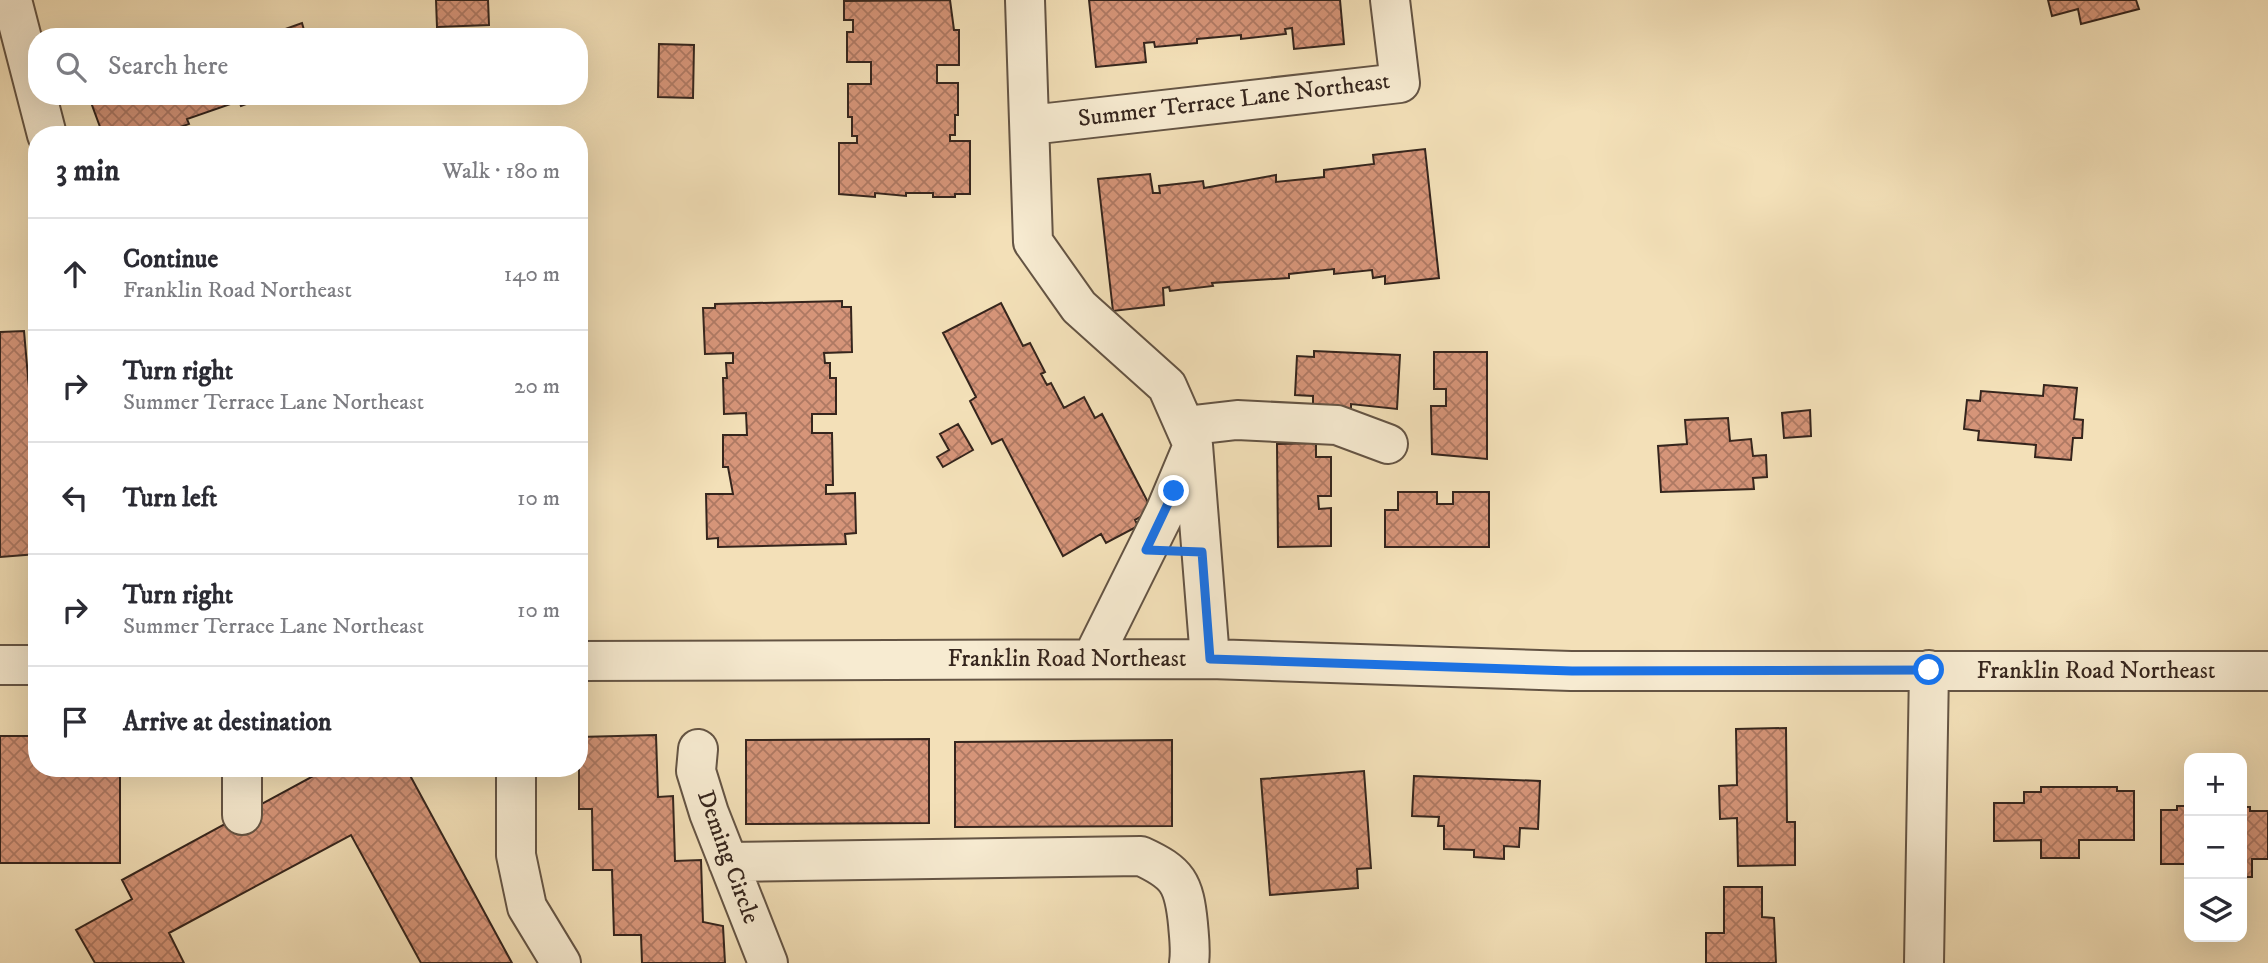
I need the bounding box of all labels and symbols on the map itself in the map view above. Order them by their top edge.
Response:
street label: Summer Terrace Lane Northeast [1076,66,1392,134]
route end [1158,475,1189,506]
street label: Franklin Road Northeast [948,644,1187,674]
route start [1913,654,1944,685]
street label: Franklin Road Northeast [1977,656,2216,686]
street label: Deming Circle [690,786,766,928]

